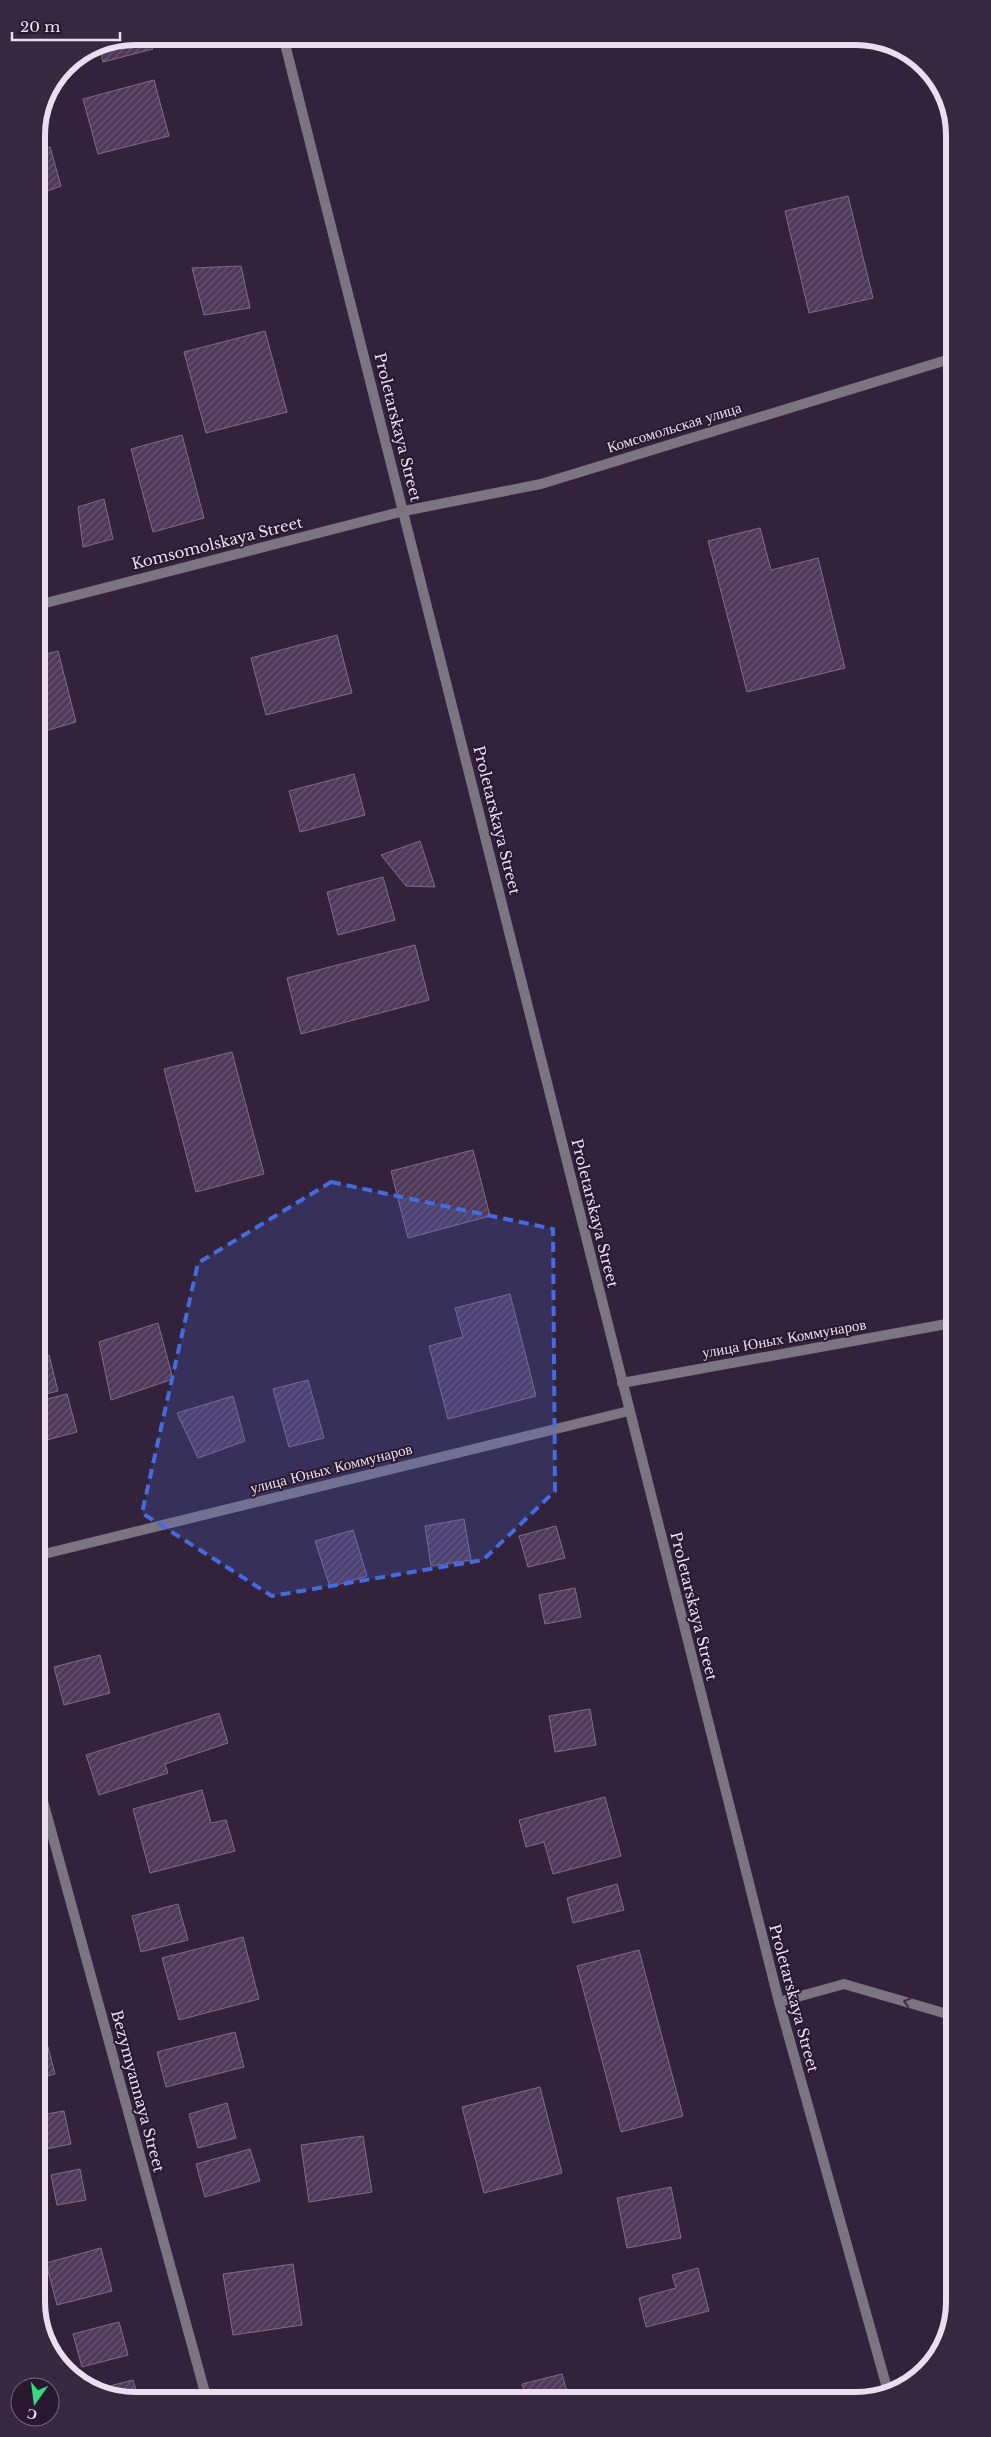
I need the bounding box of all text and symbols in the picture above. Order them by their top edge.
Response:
scale bar [12,10,120,42]
text: 20 m [20,17,60,36]
street label: Proletarskaya Street [370,351,426,504]
street label: Комсомольская улица [604,397,744,456]
street label: Komsomolskaya Street [130,512,305,573]
street label: Proletarskaya Street [469,744,525,897]
street label: Proletarskaya Street [567,1137,623,1290]
street label: улица Юных Коммунаров [700,1314,868,1362]
street label: улица Юных Коммунаров [248,1439,414,1497]
street label: Proletarskaya Street [666,1530,722,1683]
street label: Proletarskaya Street [765,1922,823,2075]
one-way arrow [904,1998,912,2008]
street label: Bezymyannaya Street [107,2008,169,2175]
north arrow [10,2377,60,2427]
text: С [25,2405,39,2425]

